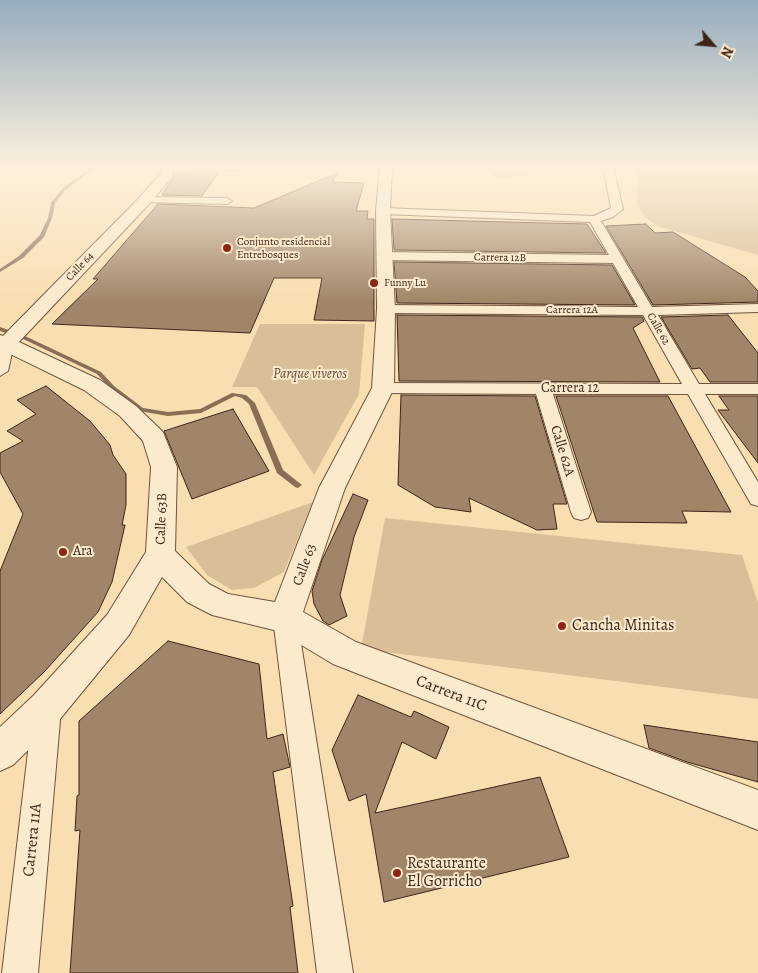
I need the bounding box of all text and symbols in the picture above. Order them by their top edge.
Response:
north arrow [688,20,738,70]
text: N [716,43,738,61]
place label: Conjunto residencial Entrebosques [237,235,330,261]
marker: Conjunto residencial Entrebosques [221,242,233,254]
street label: Calle 64 [63,250,97,284]
street label: Carrera 12B [474,251,526,265]
place label: Funny Lu [384,276,426,290]
marker: Funny Lu [368,277,380,289]
street label: Carrera 12A [546,303,598,317]
street label: Calle 62 [644,311,672,347]
park label: Parque viveros [273,367,347,383]
street label: Carrera 12 [541,381,599,397]
street label: Calle 62A [546,423,578,479]
street label: Calle 63B [153,493,171,545]
street label: Calle 63 [290,542,320,588]
place label: Ara [73,544,93,560]
marker: Ara [57,546,69,558]
place label: Cancha Minitas [572,616,675,636]
marker: Cancha Minitas [556,620,568,632]
street label: Carrera 11C [413,672,489,716]
street label: Carrera 11A [20,802,46,878]
place label: Restaurante El Gorricho [407,854,486,892]
marker: Restaurante El Gorricho [391,867,403,879]

